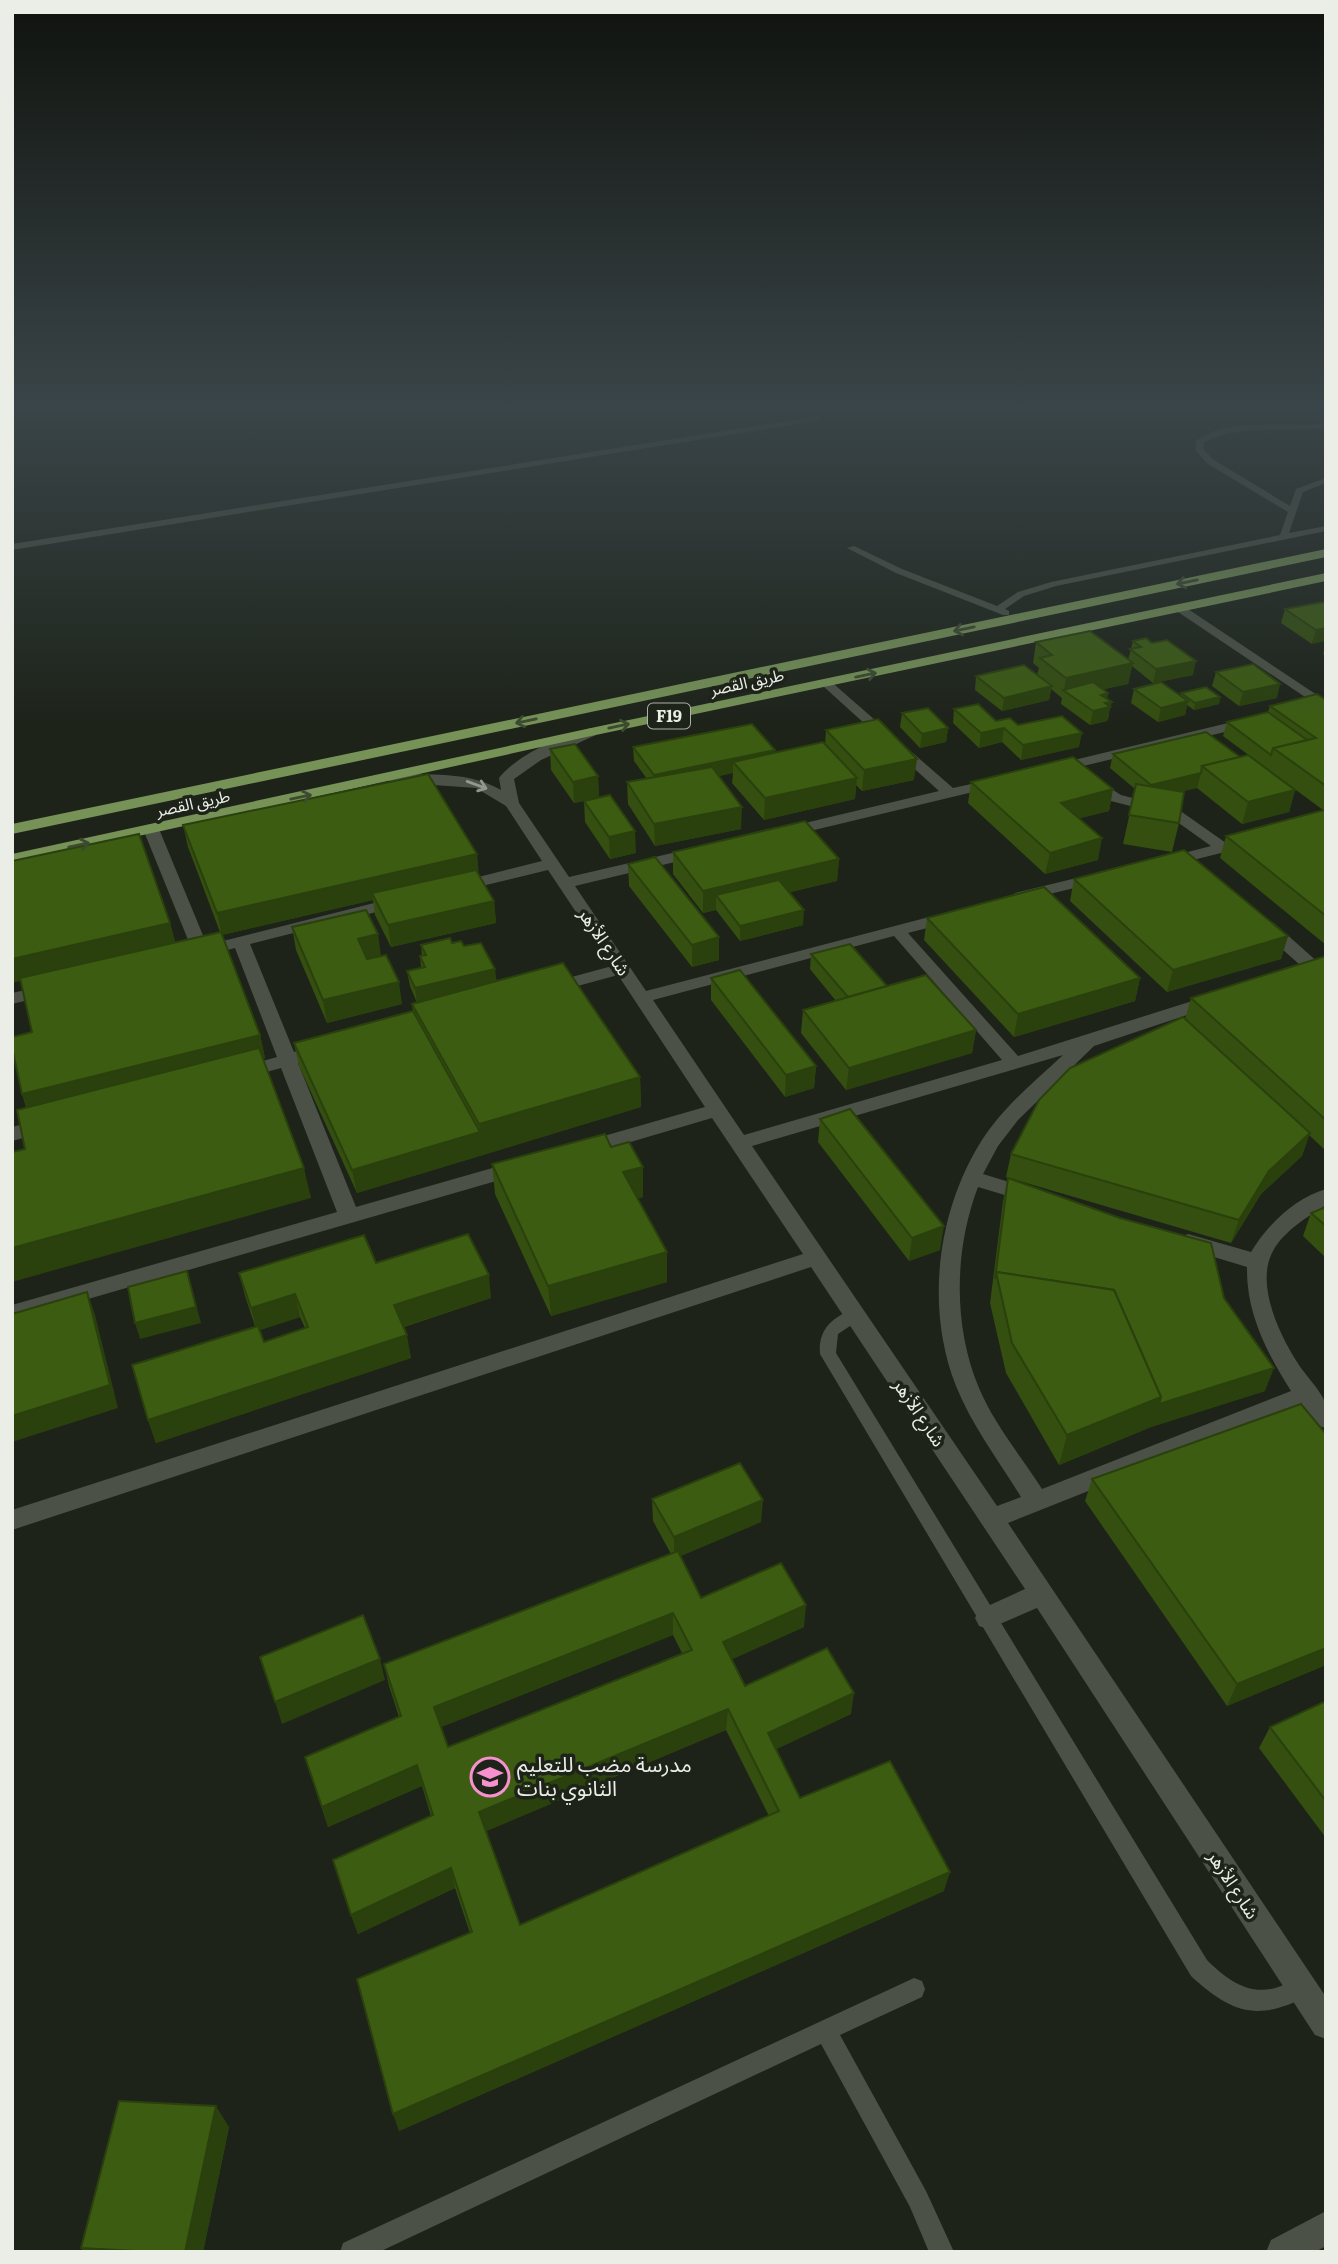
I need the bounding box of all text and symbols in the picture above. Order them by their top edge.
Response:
one-way arrow [1176,576,1199,590]
one-way arrow [953,623,976,637]
street label: طريق القصر [707,661,786,701]
one-way arrow [854,668,877,682]
road number: F19 [648,704,690,729]
one-way arrow [515,715,538,729]
one-way arrow [607,719,630,733]
one-way arrow [466,780,488,792]
street label: طريق القصر [153,782,232,822]
one-way arrow [289,790,312,804]
one-way arrow [67,838,90,851]
street label: شارع الأزهر [570,901,638,982]
street label: شارع الأزهر [885,1372,953,1453]
place label: مدرسة مضب للتعليم الثانوي بنات [517,1747,692,1805]
school or university icon: مدرسة مضب للتعليم الثانوي بنات [469,1756,511,1798]
street label: شارع الأزهر [1200,1844,1266,1925]

